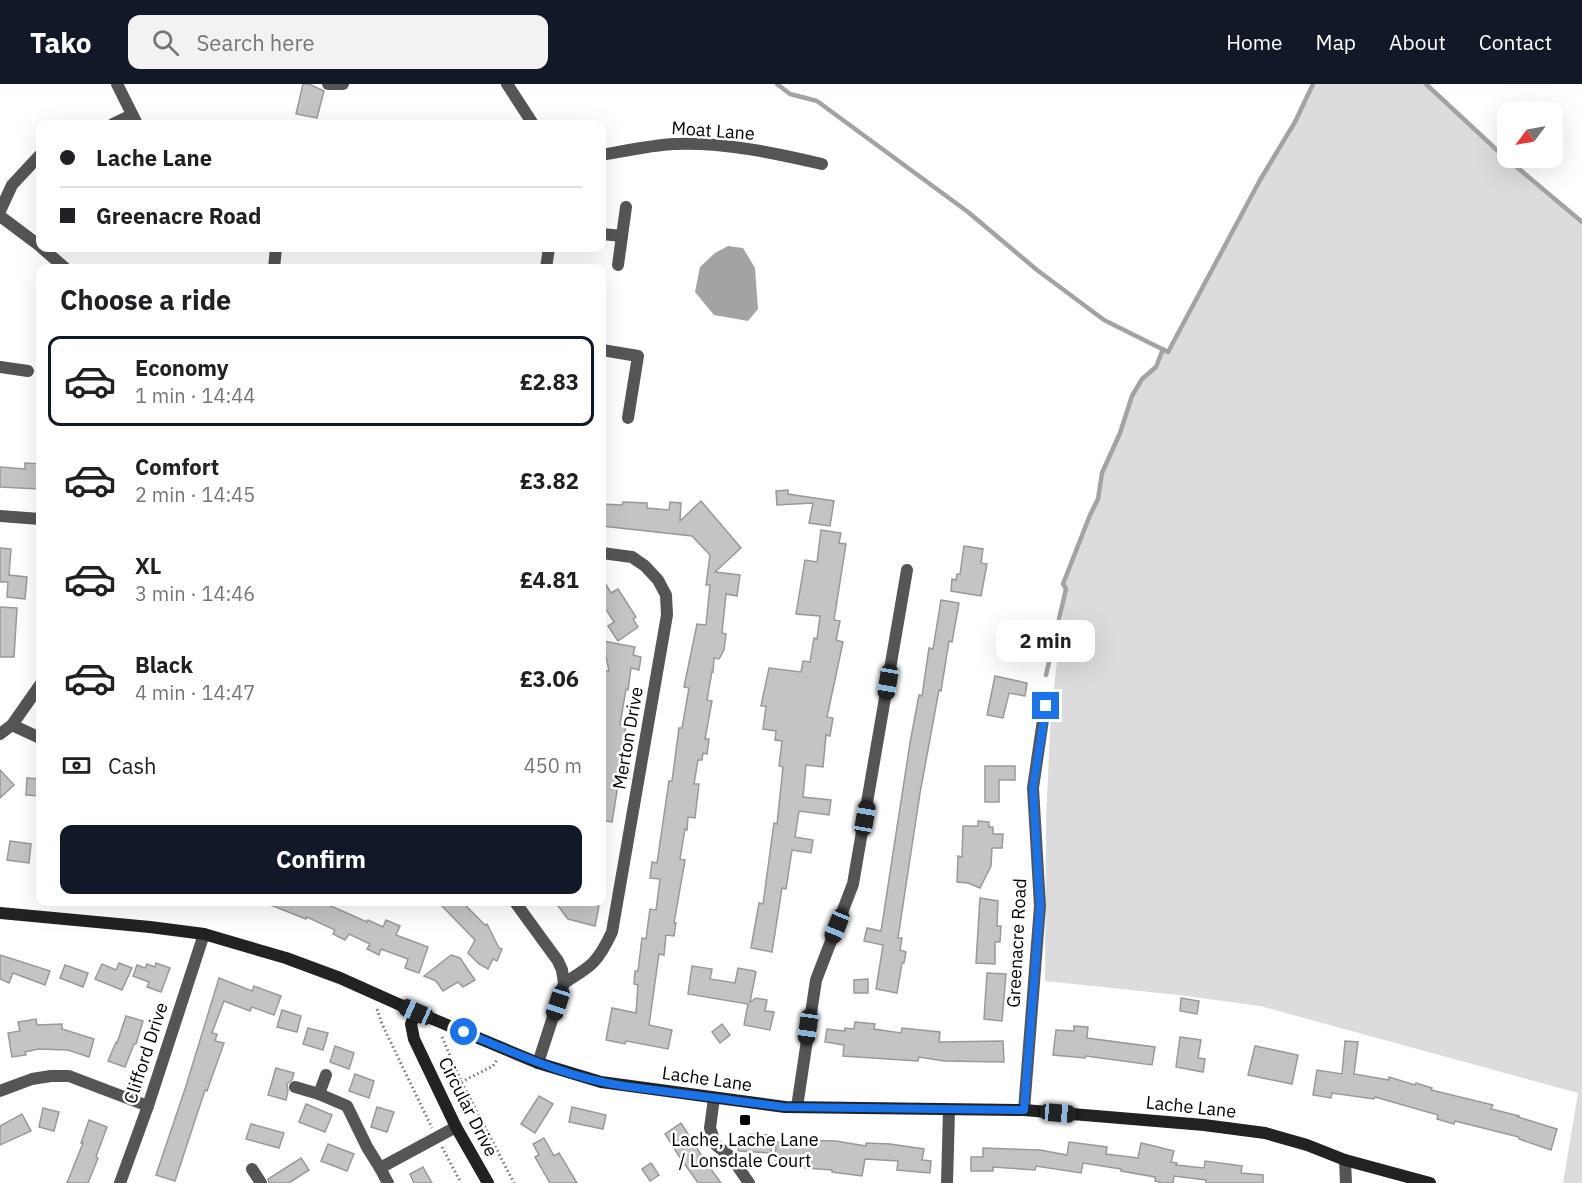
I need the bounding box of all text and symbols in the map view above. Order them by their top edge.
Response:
search box [128,15,548,69]
text: Tako [30,24,92,61]
icon: search [149,26,182,59]
text: Search here [197,28,314,57]
text: Home [1226,28,1283,56]
text: Map [1316,28,1356,56]
text: About [1389,28,1446,56]
text: Contact [1479,28,1552,56]
north arrow [1497,102,1563,168]
map controls [1497,102,1563,168]
street label: Moat Lane [671,116,756,145]
text: Lache Lane [96,143,212,172]
text: Greenacre Road [96,201,261,230]
text: Choose a ride [60,282,231,317]
text: Economy [135,353,229,382]
icon: car [63,354,117,408]
text: £2.83 [520,367,579,396]
text: 1 min · 14:44 [135,382,255,409]
text: Comfort [135,452,219,481]
icon: car [63,453,117,507]
text: £3.82 [520,466,579,495]
text: 2 min · 14:45 [135,481,255,508]
text: XL [135,551,161,580]
icon: car [63,552,117,606]
text: £4.81 [520,565,579,594]
text: 3 min · 14:46 [135,580,255,607]
callout: 2 min [996,619,1096,661]
text: 2 min [1019,627,1072,654]
text: Black [135,650,193,679]
icon: car [63,651,117,705]
car [876,663,900,701]
text: £3.06 [520,664,579,693]
text: 4 min · 14:47 [135,679,255,706]
street label: Merton Drive [607,685,648,791]
route end [1032,692,1059,719]
icon: cash [60,749,93,782]
text: Cash [108,751,157,780]
text: 450 m [524,752,582,779]
car [853,799,877,837]
button: Confirm [60,825,582,894]
street label: Greenacre Road [1002,878,1031,1008]
car [822,906,852,946]
car [544,983,572,1023]
car [396,996,436,1028]
street label: Clifford Drive [118,999,173,1106]
car [797,1008,819,1046]
route start [450,1018,477,1045]
street label: Circular Drive [434,1053,503,1160]
street label: Lache Lane [661,1061,754,1096]
street label: Lache Lane [1145,1090,1237,1123]
car [1039,1102,1077,1124]
marker: Lache, Lache Lane / Lonsdale Court [738,1113,752,1127]
place label: Lache, Lache Lane / Lonsdale Court [671,1128,819,1172]

